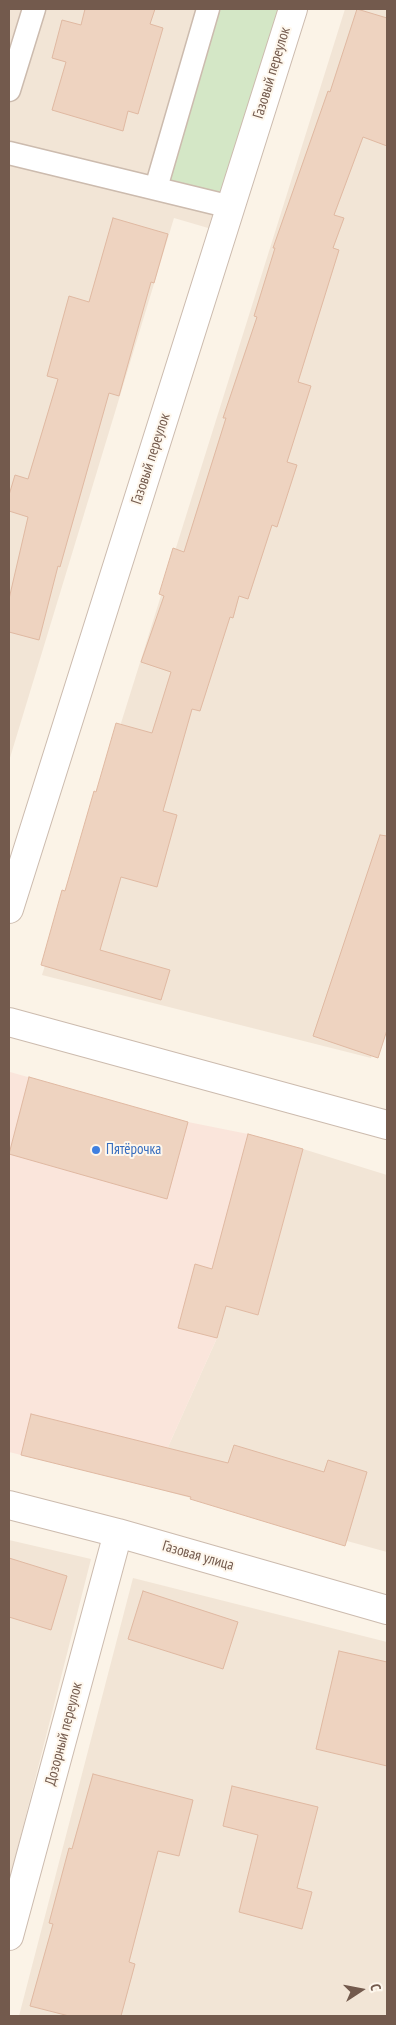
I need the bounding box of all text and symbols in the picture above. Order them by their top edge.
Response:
street label: Газовый переулок [250,25,294,121]
street label: Газовый переулок [128,411,174,507]
place label: Пятёрочка [106,1141,161,1159]
marker: Пятёрочка [90,1144,102,1156]
street label: Газовая улица [160,1537,236,1575]
street label: Дозорный переулок [42,1680,86,1788]
north arrow [336,1965,386,2015]
text: С [366,1982,385,1992]

